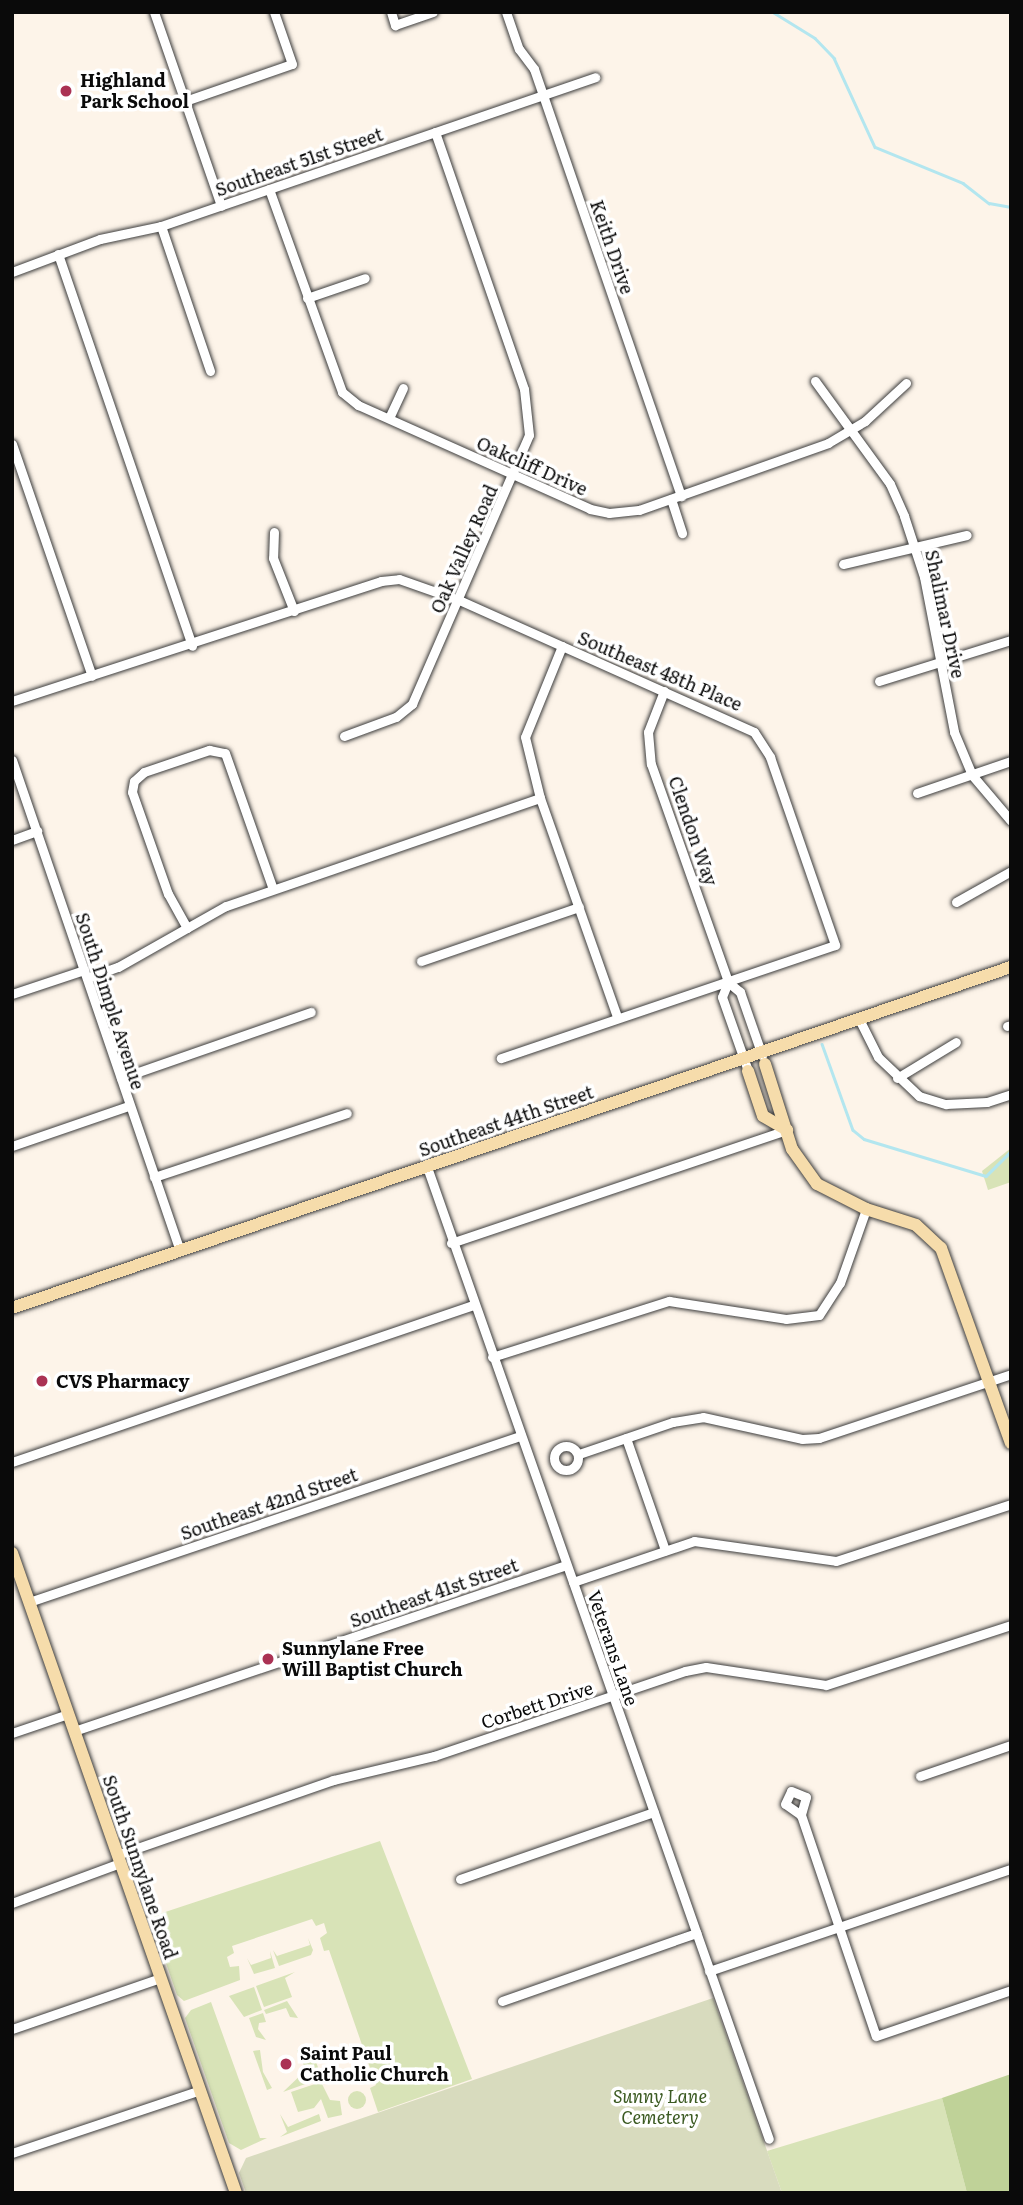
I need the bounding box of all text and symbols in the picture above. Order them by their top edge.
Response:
place label: Highland Park School [80,70,189,112]
marker: Highland Park School [58,83,74,99]
street label: Southeast 51st Street [212,123,386,201]
street label: Keith Drive [586,197,638,297]
street label: Oakcliff Drive [473,432,591,500]
street label: Oak Valley Road [426,481,502,617]
street label: Shalimar Drive [921,548,969,680]
street label: Southeast 48th Place [575,627,745,715]
street label: Clendon Way [664,773,722,889]
street label: South Dimple Avenue [71,910,149,1092]
street label: Southeast 44th Street [416,1081,596,1161]
place label: CVS Pharmacy [56,1370,189,1392]
marker: CVS Pharmacy [34,1373,50,1389]
street label: Southeast 42nd Street [178,1464,360,1544]
street label: Southeast 41st Street [347,1554,521,1632]
street label: Veterans Lane [583,1587,643,1709]
place label: Sunnylane Free Will Baptist Church [282,1638,463,1680]
marker: Sunnylane Free Will Baptist Church [260,1651,276,1667]
street label: Corbett Drive [478,1677,596,1733]
street label: South Sunnylane Road [98,1772,182,1962]
place label: Saint Paul Catholic Church [300,2043,449,2086]
marker: Saint Paul Catholic Church [278,2056,294,2072]
park label: Sunny Lane Cemetery [613,2086,707,2128]

